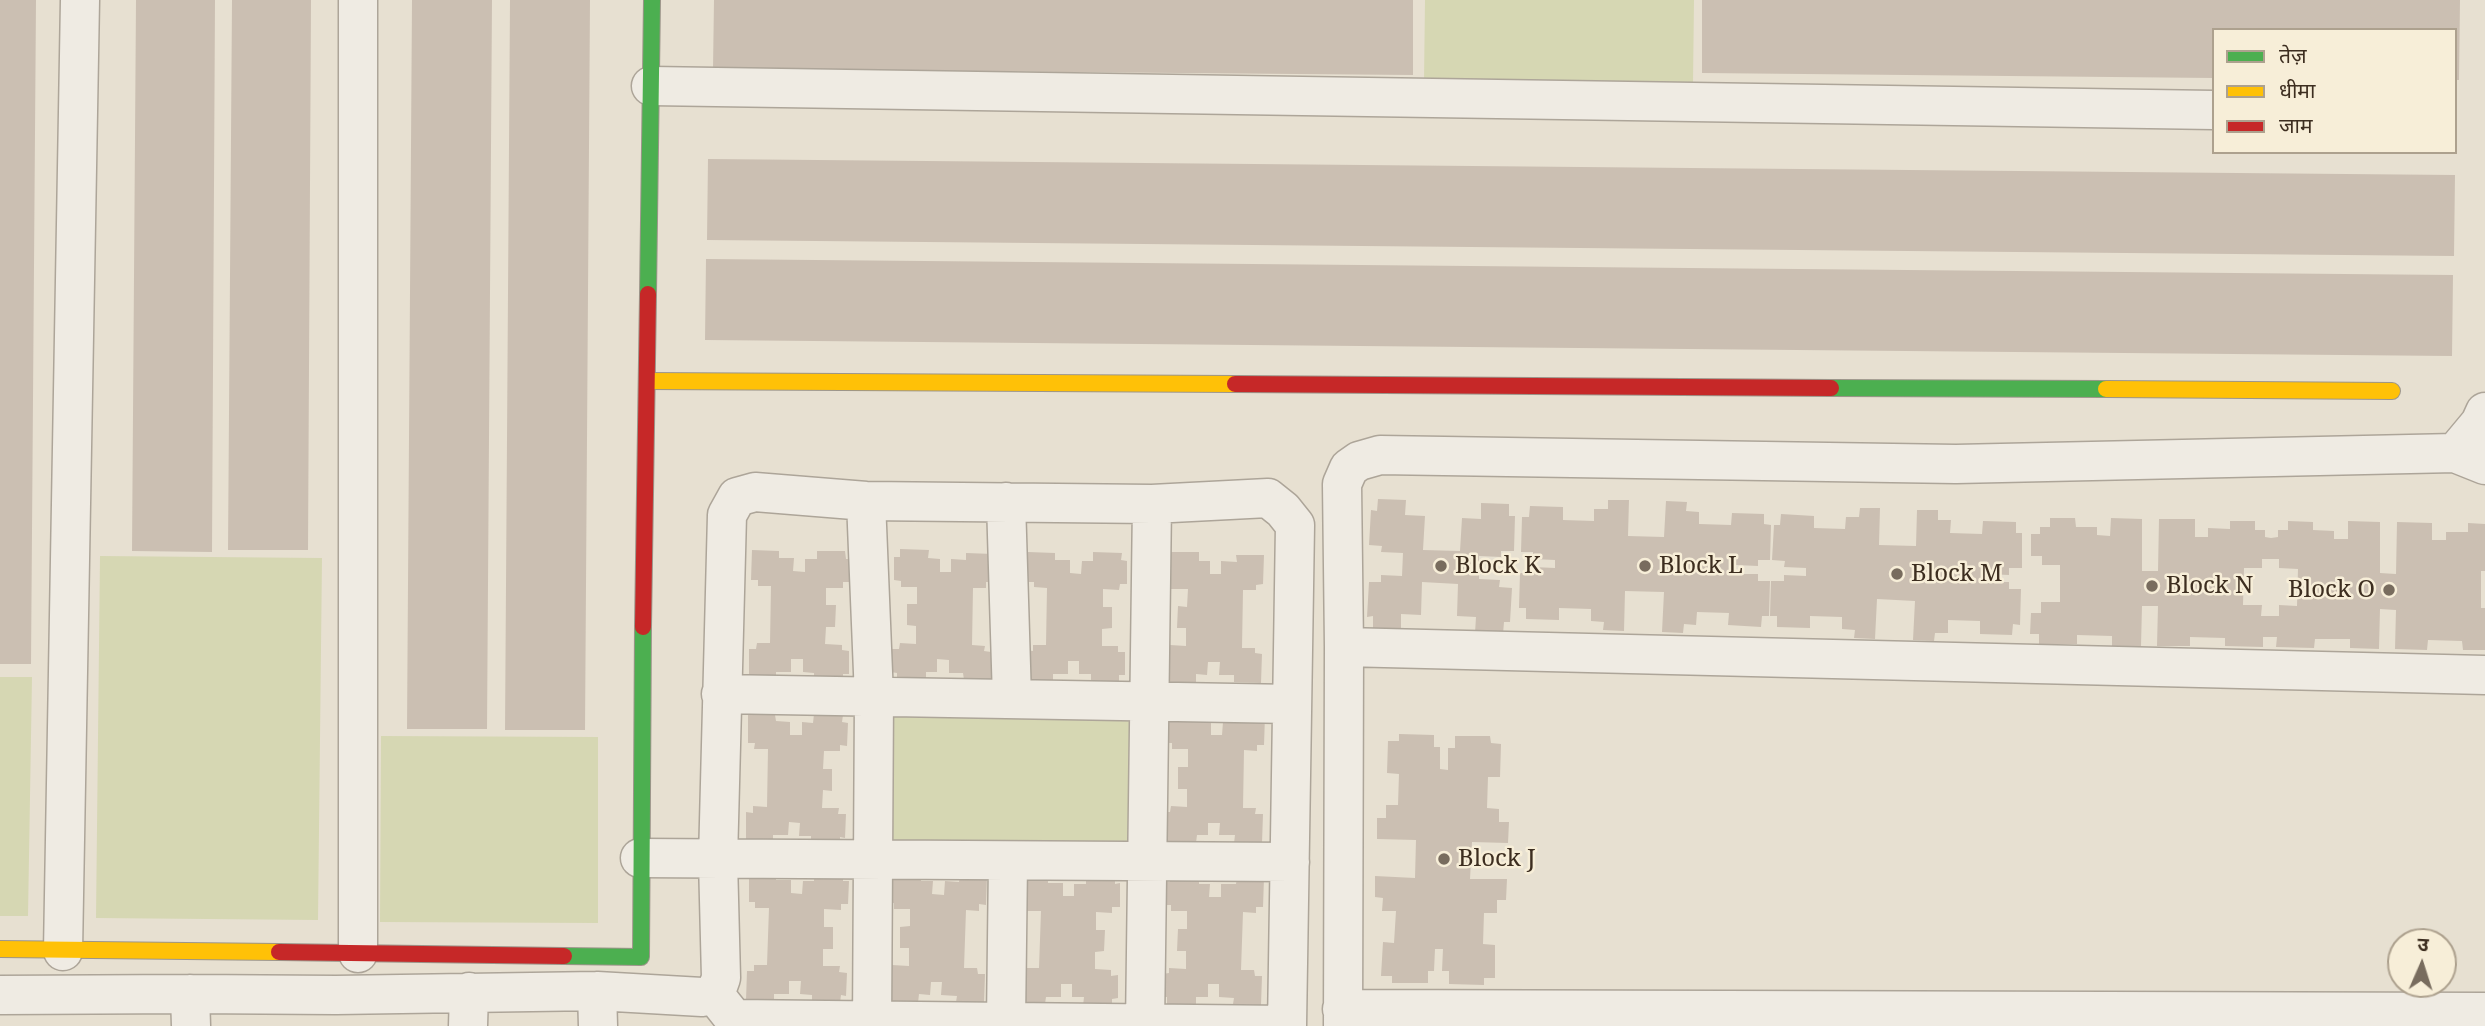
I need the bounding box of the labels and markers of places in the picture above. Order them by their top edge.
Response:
place label: Block K [1455,552,1541,580]
place label: Block L [1659,552,1743,580]
marker: Block K [1433,558,1449,574]
marker: Block L [1637,558,1653,574]
place label: Block M [1911,560,2003,588]
marker: Block M [1889,566,1905,582]
place label: Block N [2166,572,2253,600]
place label: Block O [2288,576,2375,604]
marker: Block N [2144,578,2160,594]
marker: Block O [2381,582,2397,598]
place label: Block J [1458,845,1536,873]
marker: Block J [1436,851,1452,867]

